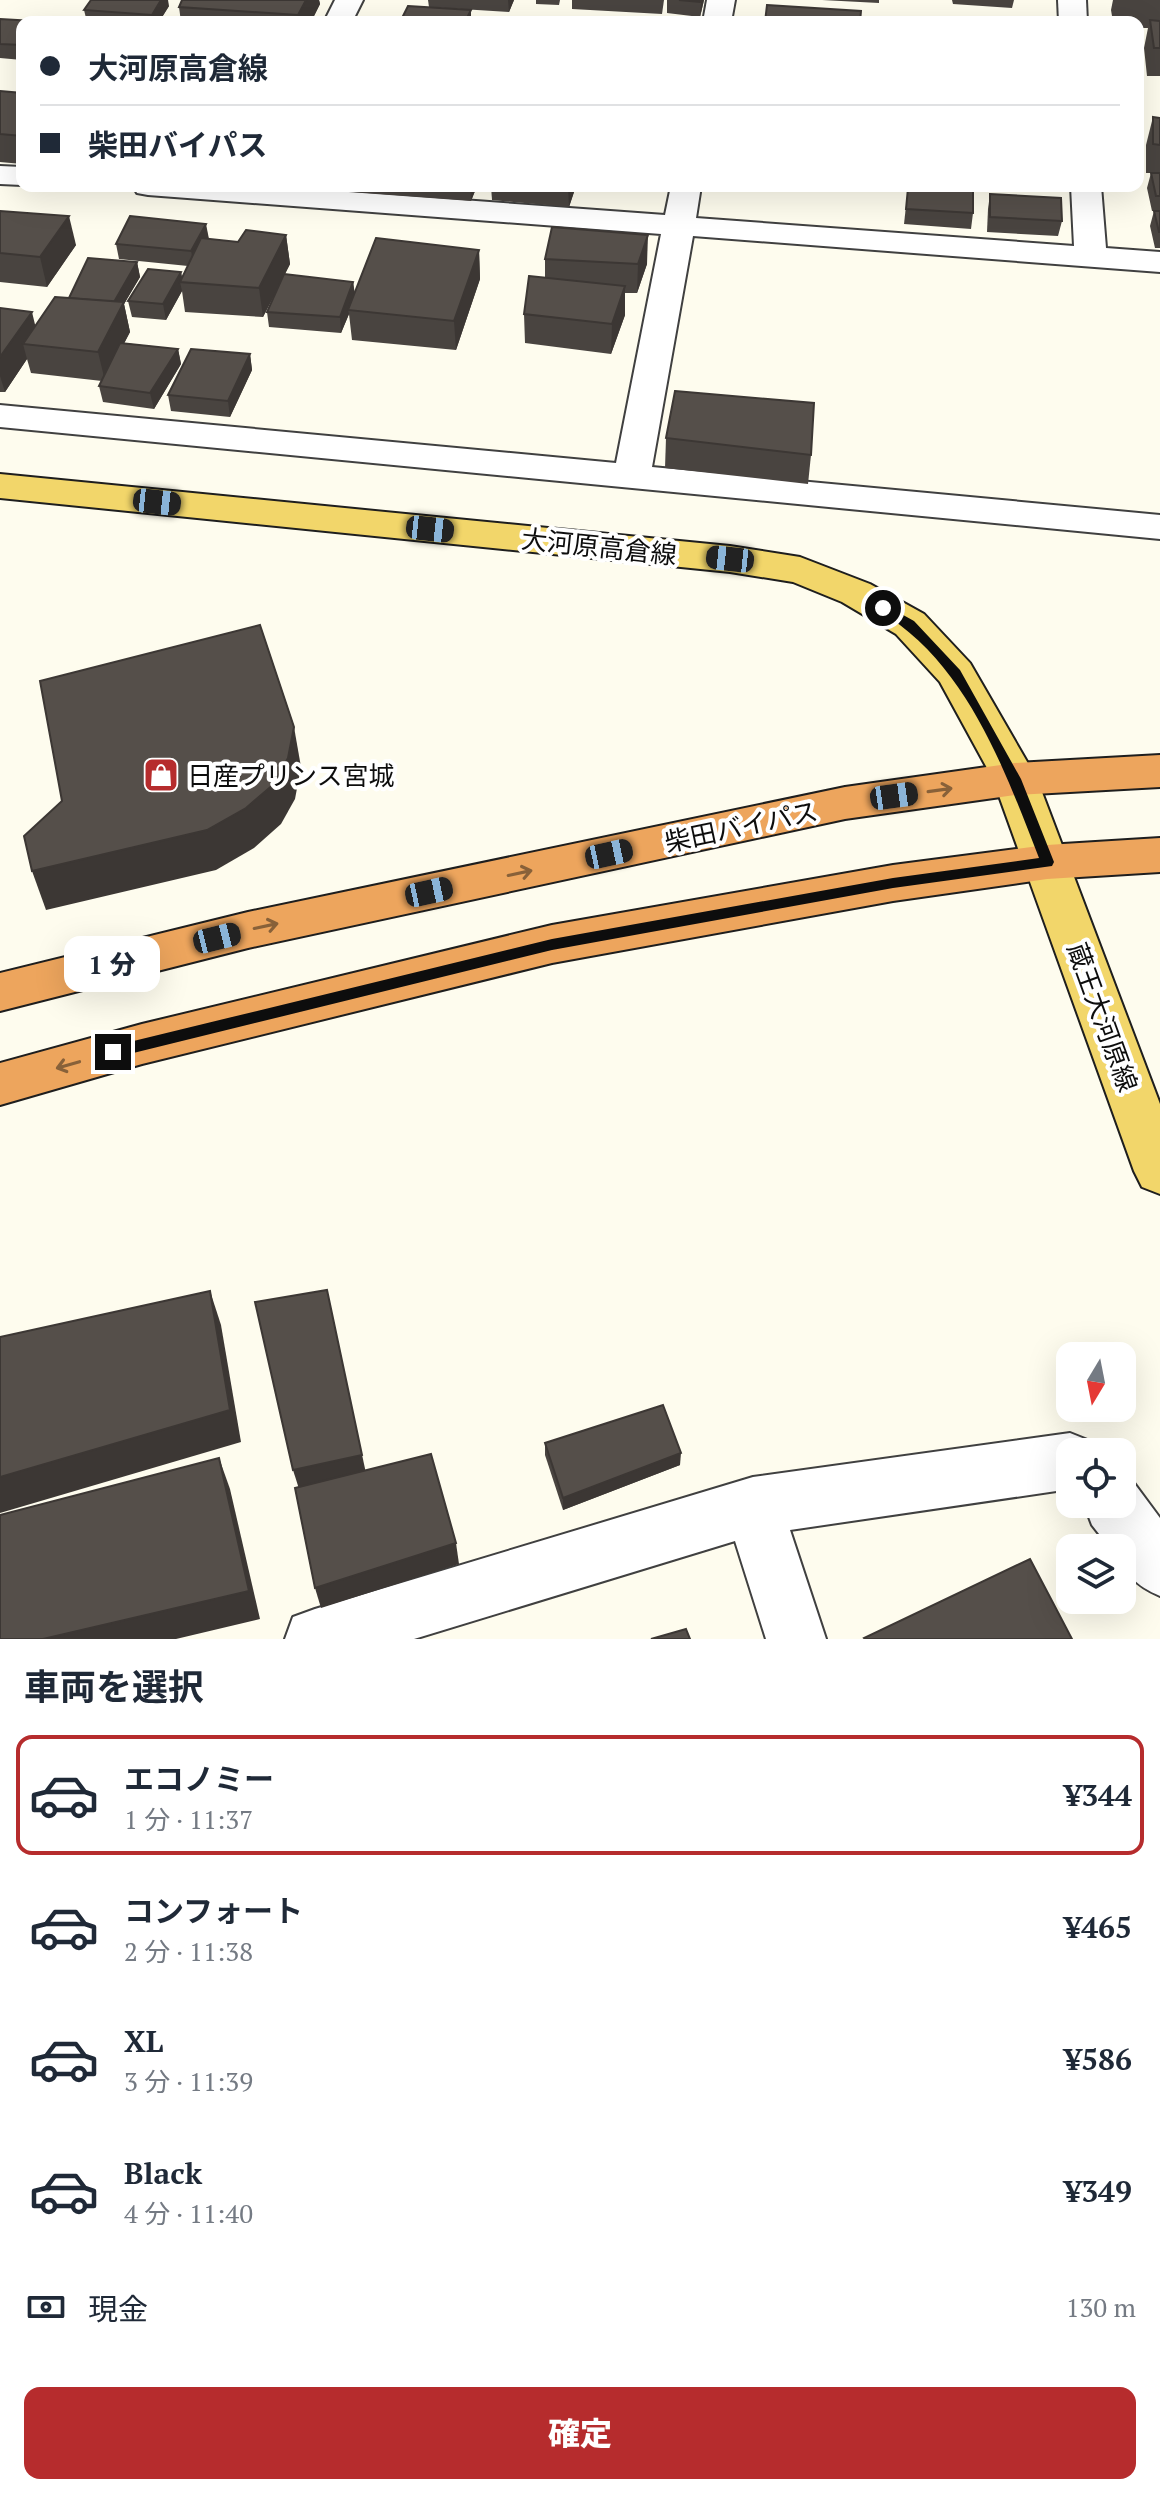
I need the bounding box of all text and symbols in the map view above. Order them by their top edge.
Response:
text: 大河原高倉線 [88,48,268,88]
text: 柴田バイパス [88,125,267,165]
car [132,488,182,516]
car [405,515,455,543]
street label: 大河原高倉線 [520,521,678,571]
car [705,545,755,573]
route start [865,590,901,626]
shop icon: 日産プリンス宮城 [142,756,180,794]
place label: 日産プリンス宮城 [187,758,394,792]
car [869,781,919,811]
one-way arrow [926,782,953,797]
street label: 柴田バイパス [661,793,821,859]
car [583,837,635,871]
one-way arrow [507,865,533,880]
car [403,875,455,909]
one-way arrow [253,918,278,933]
car [191,921,243,955]
callout: 1 分 [65,936,161,992]
street label: 蔵王大河原線 [1060,938,1146,1096]
text: 1 分 [88,947,136,981]
route end [95,1034,131,1070]
one-way arrow [56,1059,81,1073]
north arrow [1056,1342,1136,1422]
map controls [1056,1342,1136,1614]
button: locate [1056,1438,1136,1518]
button: layers [1056,1534,1136,1614]
text: 車両を選択 [24,1663,204,1710]
icon: car [28,1759,100,1831]
text: エコノミー [124,1759,274,1799]
text: ¥344 [1064,1775,1132,1815]
text: 1 分 · 11:37 [124,1802,253,1836]
icon: car [28,1891,100,1963]
text: コンフォート [124,1891,303,1931]
text: ¥465 [1064,1907,1132,1947]
text: 2 分 · 11:38 [124,1934,253,1968]
text: XL [124,2021,163,2061]
icon: car [28,2023,100,2095]
text: ¥586 [1064,2039,1132,2079]
text: 3 分 · 11:39 [124,2064,253,2098]
text: Black [124,2153,202,2193]
icon: car [28,2155,100,2227]
text: ¥349 [1064,2171,1132,2211]
text: 4 分 · 11:40 [124,2196,253,2230]
icon: cash [24,2285,68,2329]
text: 現金 [88,2289,148,2329]
text: 130 m [1066,2290,1136,2324]
button: 確定 [24,2387,1136,2479]

